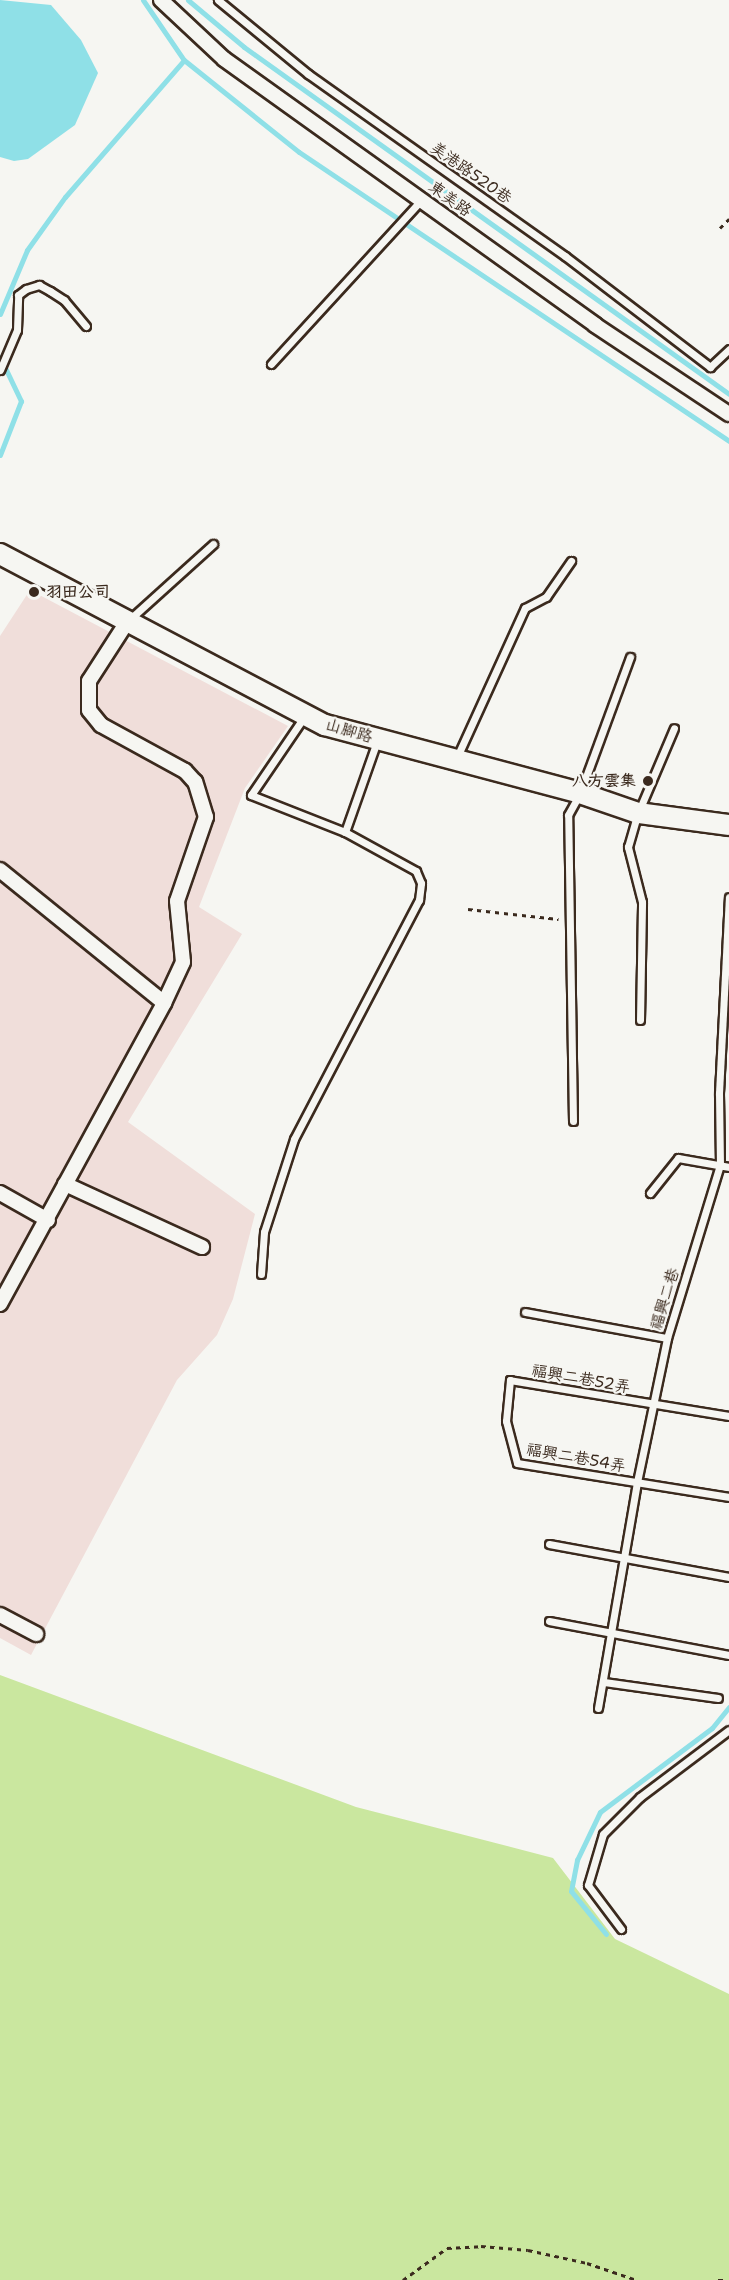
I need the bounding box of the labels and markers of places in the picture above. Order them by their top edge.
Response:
place label: 羽田公司 [46,582,110,602]
marker: 羽田公司 [27,585,41,599]
place label: 八方雲集 [572,771,636,791]
marker: 八方雲集 [641,774,655,788]

